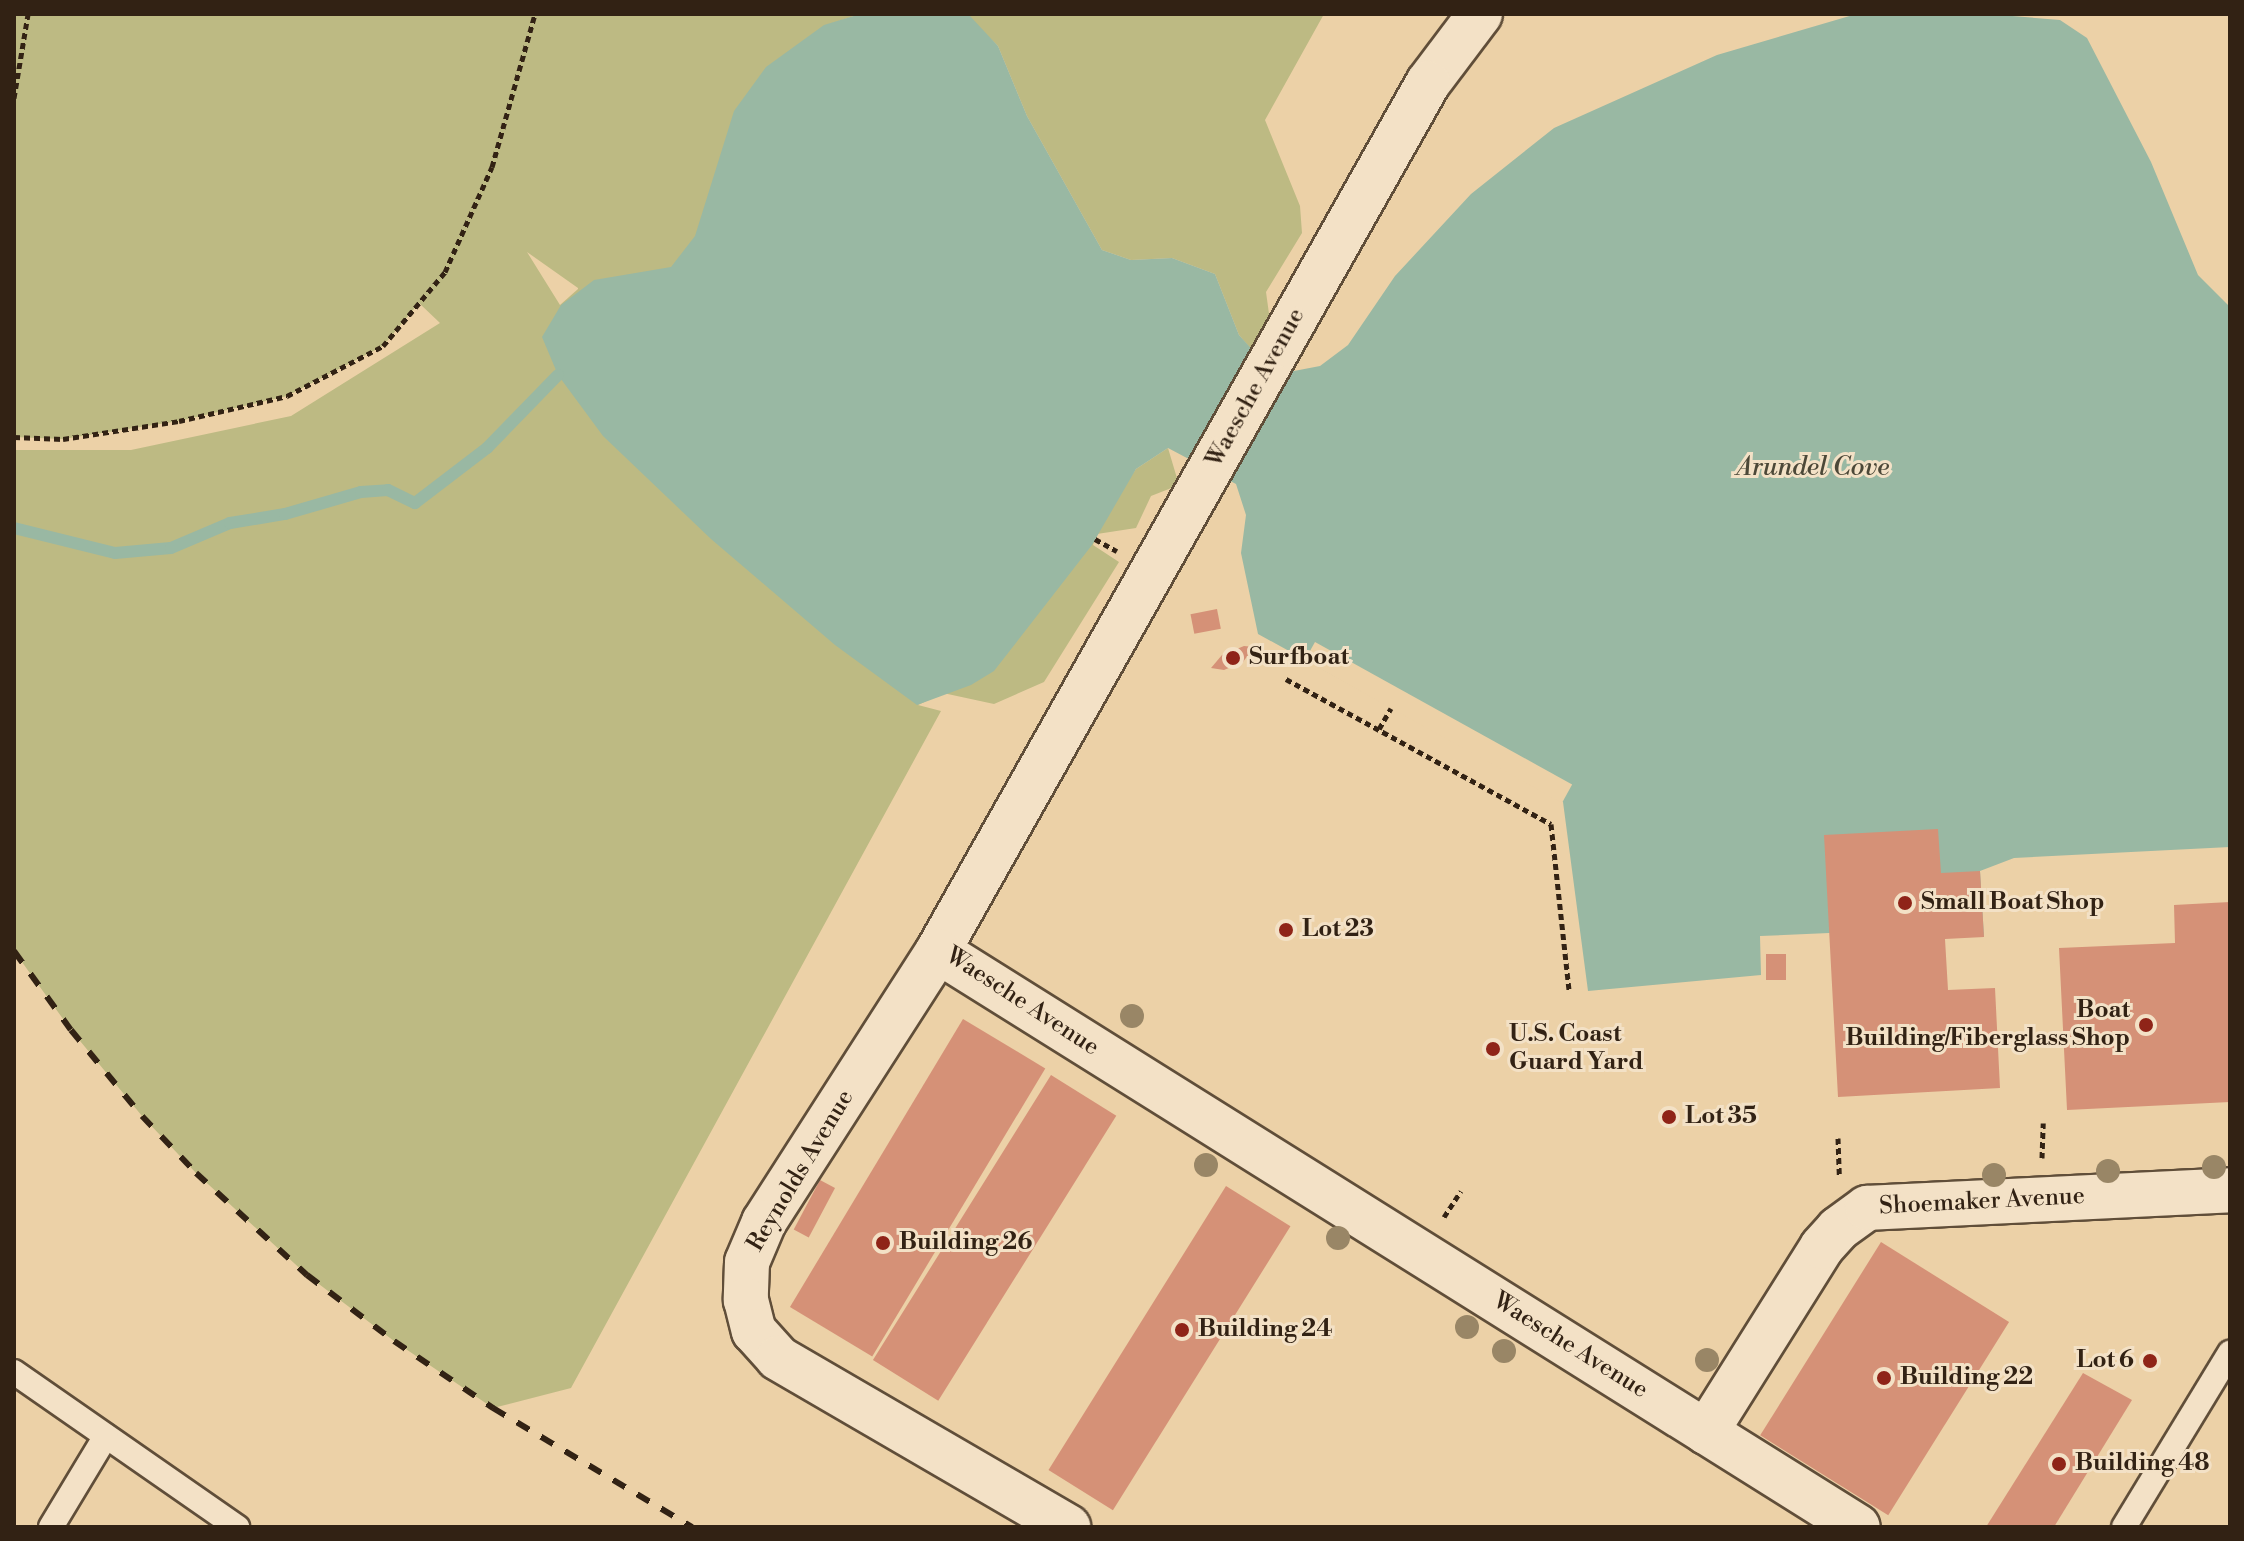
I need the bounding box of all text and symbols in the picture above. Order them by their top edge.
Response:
street label: Waesche Avenue [1200,303,1312,473]
water label: Arundel Cove [1737,452,1889,484]
place label: Surfboat [1249,644,1349,672]
marker: Surfboat [1224,649,1242,667]
place label: Small Boat Shop [1921,889,2104,917]
marker: Small Boat Shop [1896,894,1914,912]
place label: Lot 23 [1302,916,1374,944]
marker: Lot 23 [1277,921,1295,939]
street label: Waesche Avenue [940,942,1104,1062]
place label: Boat Building/Fiberglass Shop [1846,997,2130,1053]
marker: Boat Building/Fiberglass Shop [2137,1016,2155,1034]
place label: U.S. Coast Guard Yard [1509,1021,1643,1077]
marker: U.S. Coast Guard Yard [1484,1040,1502,1058]
street label: Reynolds Avenue [741,1085,861,1257]
place label: Lot 35 [1685,1103,1757,1131]
marker: Lot 35 [1660,1108,1678,1126]
street label: Shoemaker Avenue [1879,1182,2085,1222]
place label: Building 26 [899,1229,1032,1257]
marker: Building 26 [874,1234,892,1252]
street label: Waesche Avenue [1487,1287,1653,1405]
place label: Building 24 [1198,1316,1332,1344]
marker: Building 24 [1173,1321,1191,1339]
place label: Lot 6 [2076,1347,2134,1375]
marker: Lot 6 [2141,1352,2159,1370]
place label: Building 22 [1900,1364,2033,1392]
marker: Building 22 [1875,1369,1893,1387]
place label: Building 48 [2075,1450,2210,1478]
marker: Building 48 [2050,1455,2068,1473]

